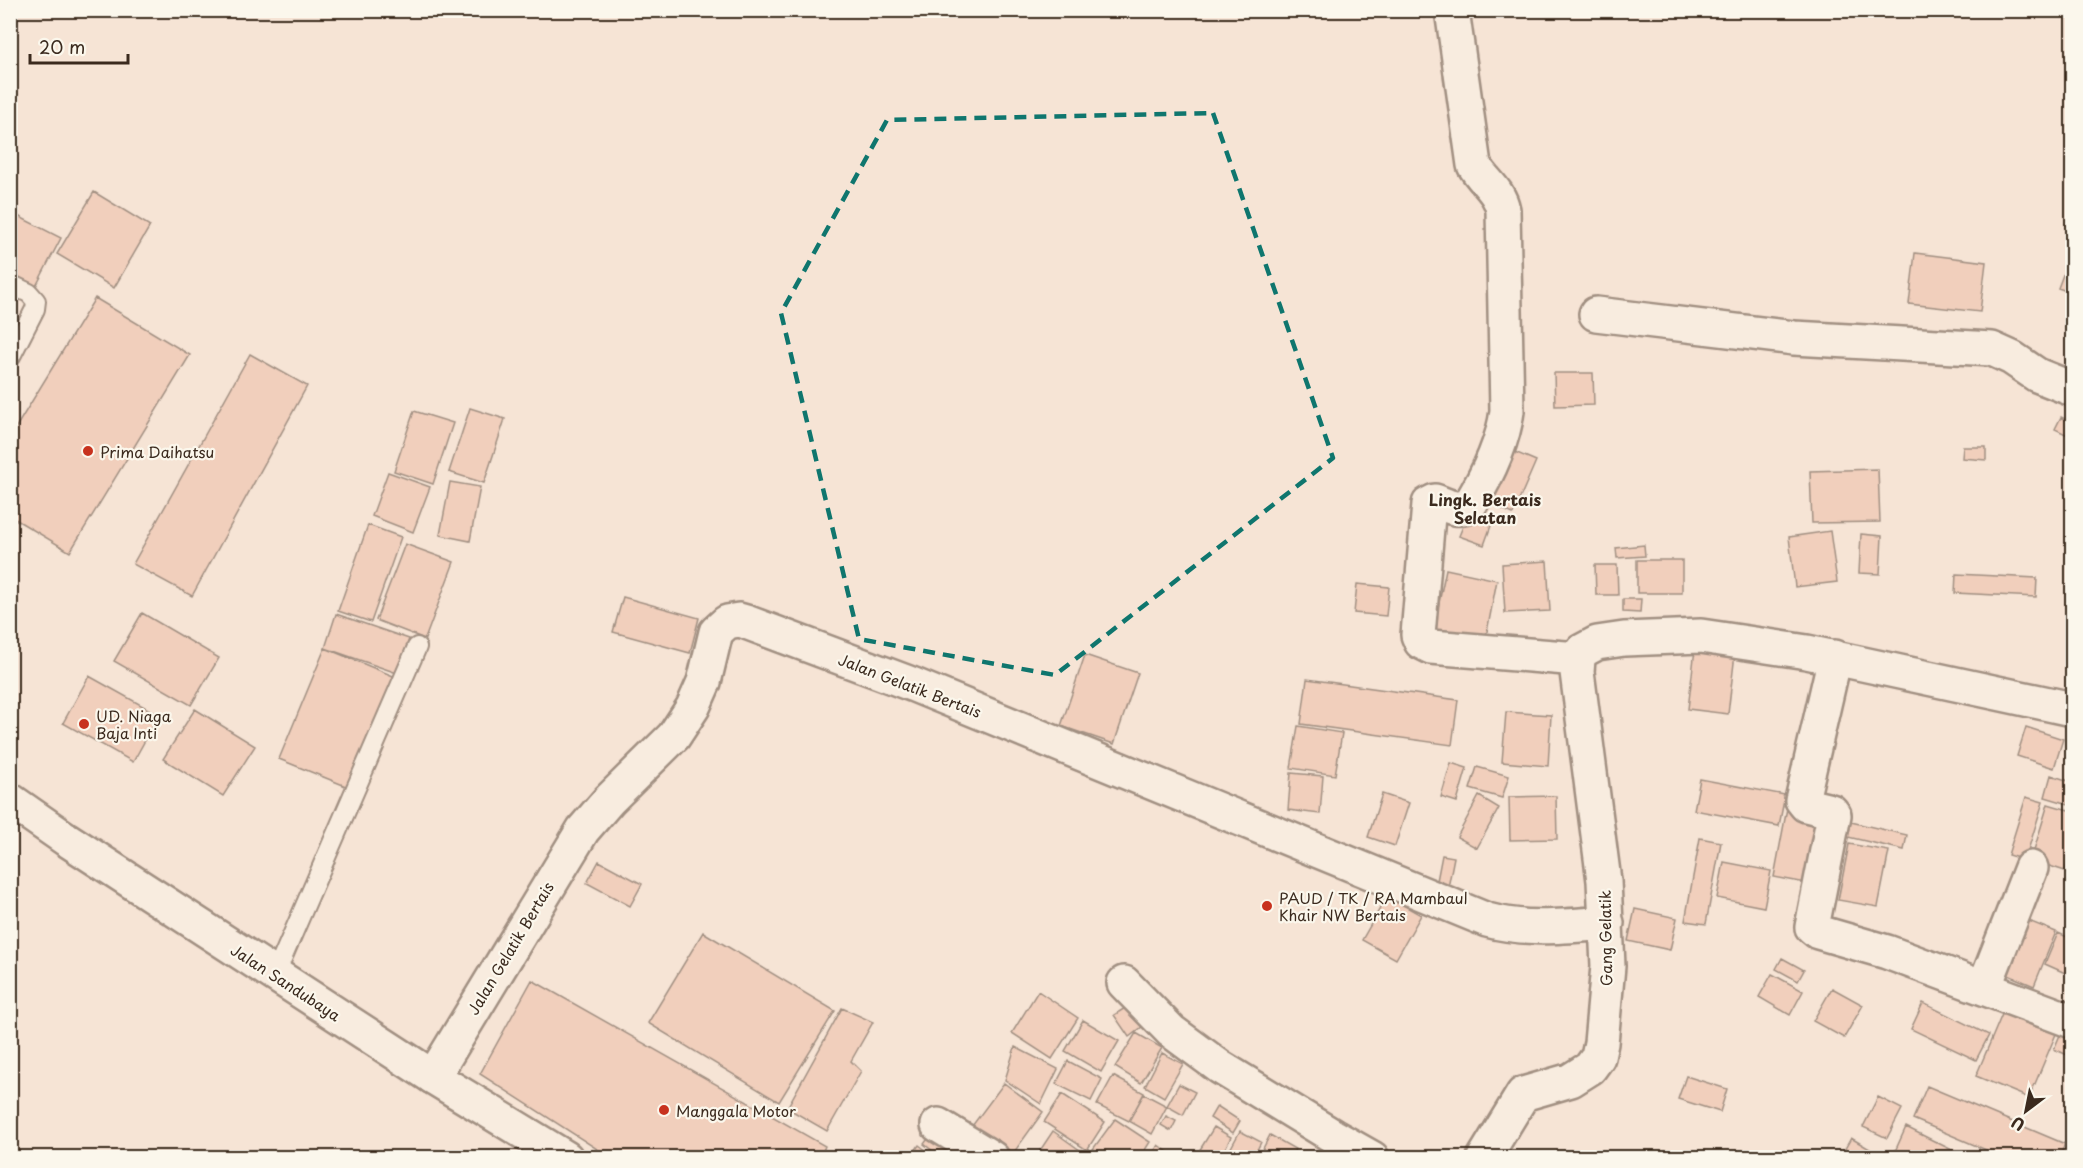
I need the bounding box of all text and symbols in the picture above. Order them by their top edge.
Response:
scale bar [30,27,128,65]
text: 20 m [39,33,85,60]
place label: Prima Daihatsu [100,440,214,463]
marker: Prima Daihatsu [81,444,95,458]
district label: Lingk. Bertais Selatan [1429,487,1542,529]
street label: Jalan Gelatik Bertais [835,647,985,723]
place label: UD. Niaga Baja Inti [96,704,172,744]
marker: UD. Niaga Baja Inti [77,717,91,731]
street label: Jalan Gelatik Bertais [461,877,559,1019]
place label: PAUD / TK / RA Mambaul Khair NW Bertais [1279,886,1467,926]
street label: Gang Gelatik [1593,890,1617,986]
marker: PAUD / TK / RA Mambaul Khair NW Bertais [1260,899,1274,913]
street label: Jalan Sandubaya [227,938,346,1027]
north arrow [1996,1081,2056,1141]
place label: Manggala Motor [676,1099,796,1122]
marker: Manggala Motor [657,1103,671,1117]
text: U [2006,1111,2029,1138]

